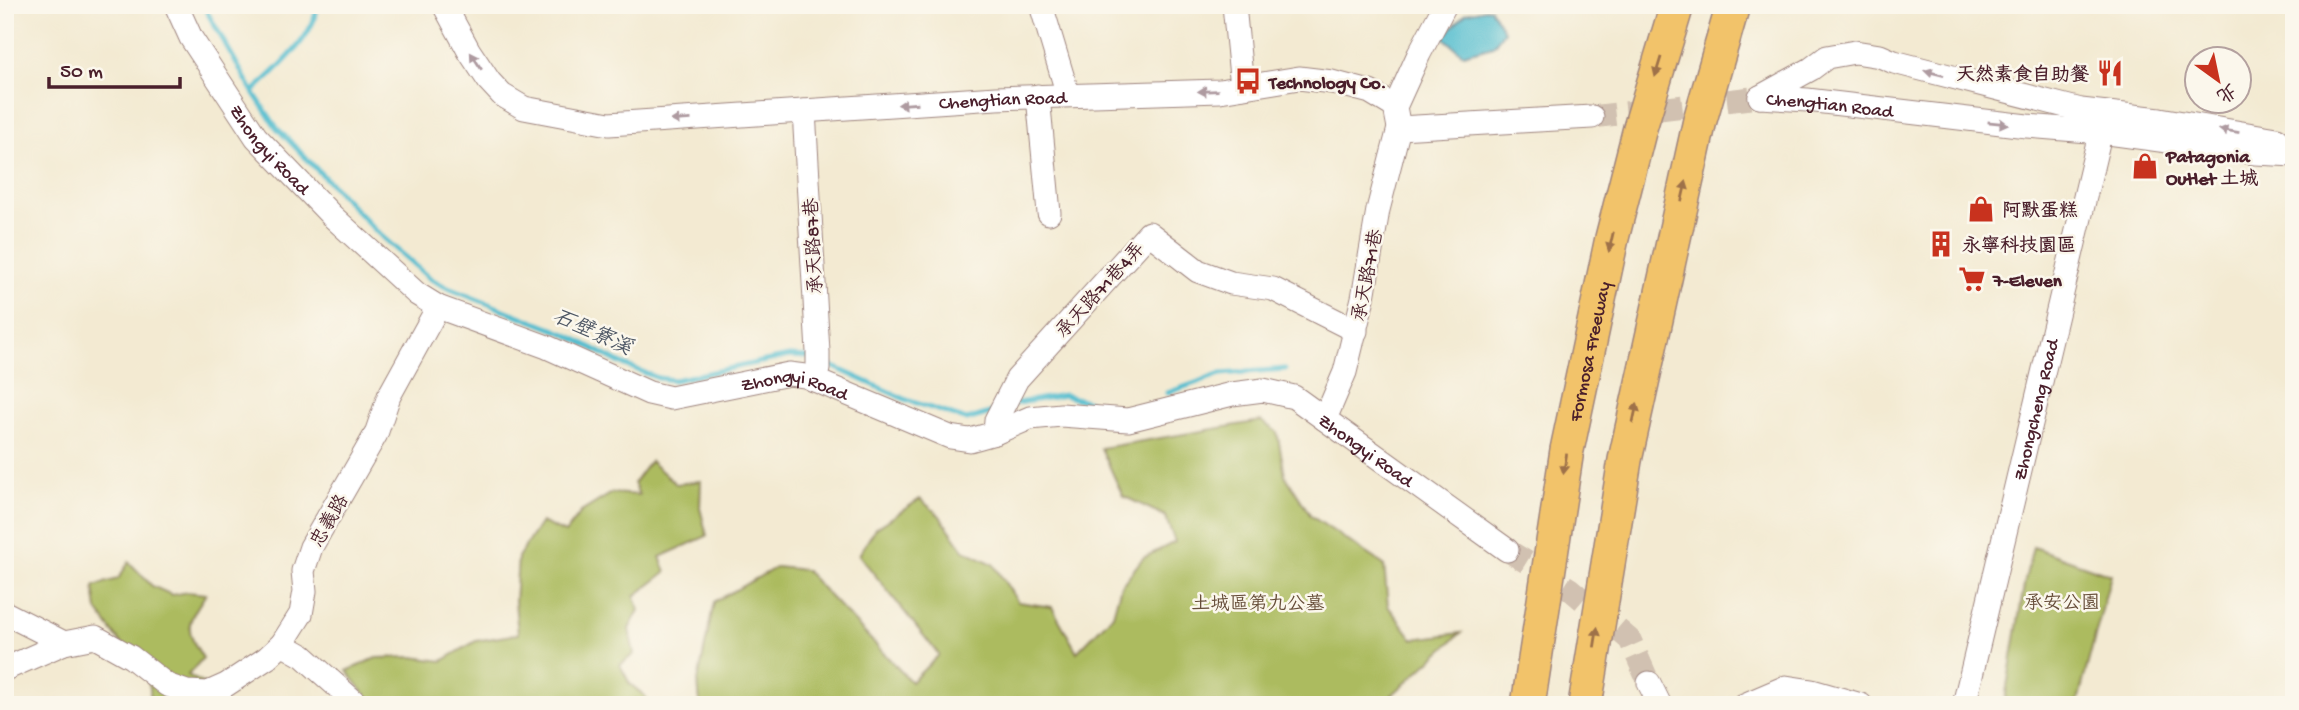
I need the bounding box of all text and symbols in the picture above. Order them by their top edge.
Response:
scale bar [49,46,180,90]
north arrow [2184,46,2254,116]
one-way arrow [469,51,482,70]
one-way arrow [1653,56,1663,77]
restaurant icon: 天然素食自助餐 [2095,58,2125,88]
text: 50 m [60,61,103,86]
place label: 天然素食自助餐 [1956,64,2089,88]
bus stop icon: Technology Co. [1233,66,1263,96]
one-way arrow [1923,67,1945,78]
place label: Technology Co. [1267,73,1387,96]
text: 北 [2211,76,2240,106]
one-way arrow [1197,85,1219,97]
street label: Chengtian Road [938,88,1069,117]
street label: Chengtian Road [1765,89,1896,125]
one-way arrow [897,98,919,109]
street label: Zhongyi Road [223,101,314,202]
one-way arrow [670,115,692,126]
one-way arrow [1987,118,2009,129]
one-way arrow [2218,125,2240,136]
place label: Patagonia Outlet 土城 [2165,147,2258,192]
shop icon: Patagonia Outlet 土城 [2130,151,2160,181]
one-way arrow [1679,180,1690,202]
shop icon: 阿默蛋糕 [1966,194,1996,224]
street label: 承天路87巷 [800,197,829,295]
place label: 阿默蛋糕 [2002,200,2078,224]
street label: 承天路71巷 [1348,227,1390,324]
building icon: 永寧科技園區 [1926,229,1956,259]
one-way arrow [1606,231,1617,253]
place label: 永寧科技園區 [1962,235,2076,259]
street label: 承天路71巷4弄 [1052,238,1151,344]
supermarket icon: 7-Eleven [1957,264,1987,294]
place label: 7-Eleven [1992,271,2063,294]
street label: Formosa Freeway [1565,279,1618,425]
water label: 石壁寮溪 [548,304,637,363]
street label: Zhongcheng Road [2010,335,2066,483]
street label: Zhongyi Road [739,366,853,409]
one-way arrow [1630,402,1641,424]
street label: Zhongyi Road [1312,410,1418,495]
one-way arrow [1559,453,1570,475]
street label: 忠義路 [306,491,355,552]
park label: 承安公園 [2024,592,2100,616]
park label: 土城區第九公墓 [1191,593,1325,617]
one-way arrow [1591,626,1602,648]

